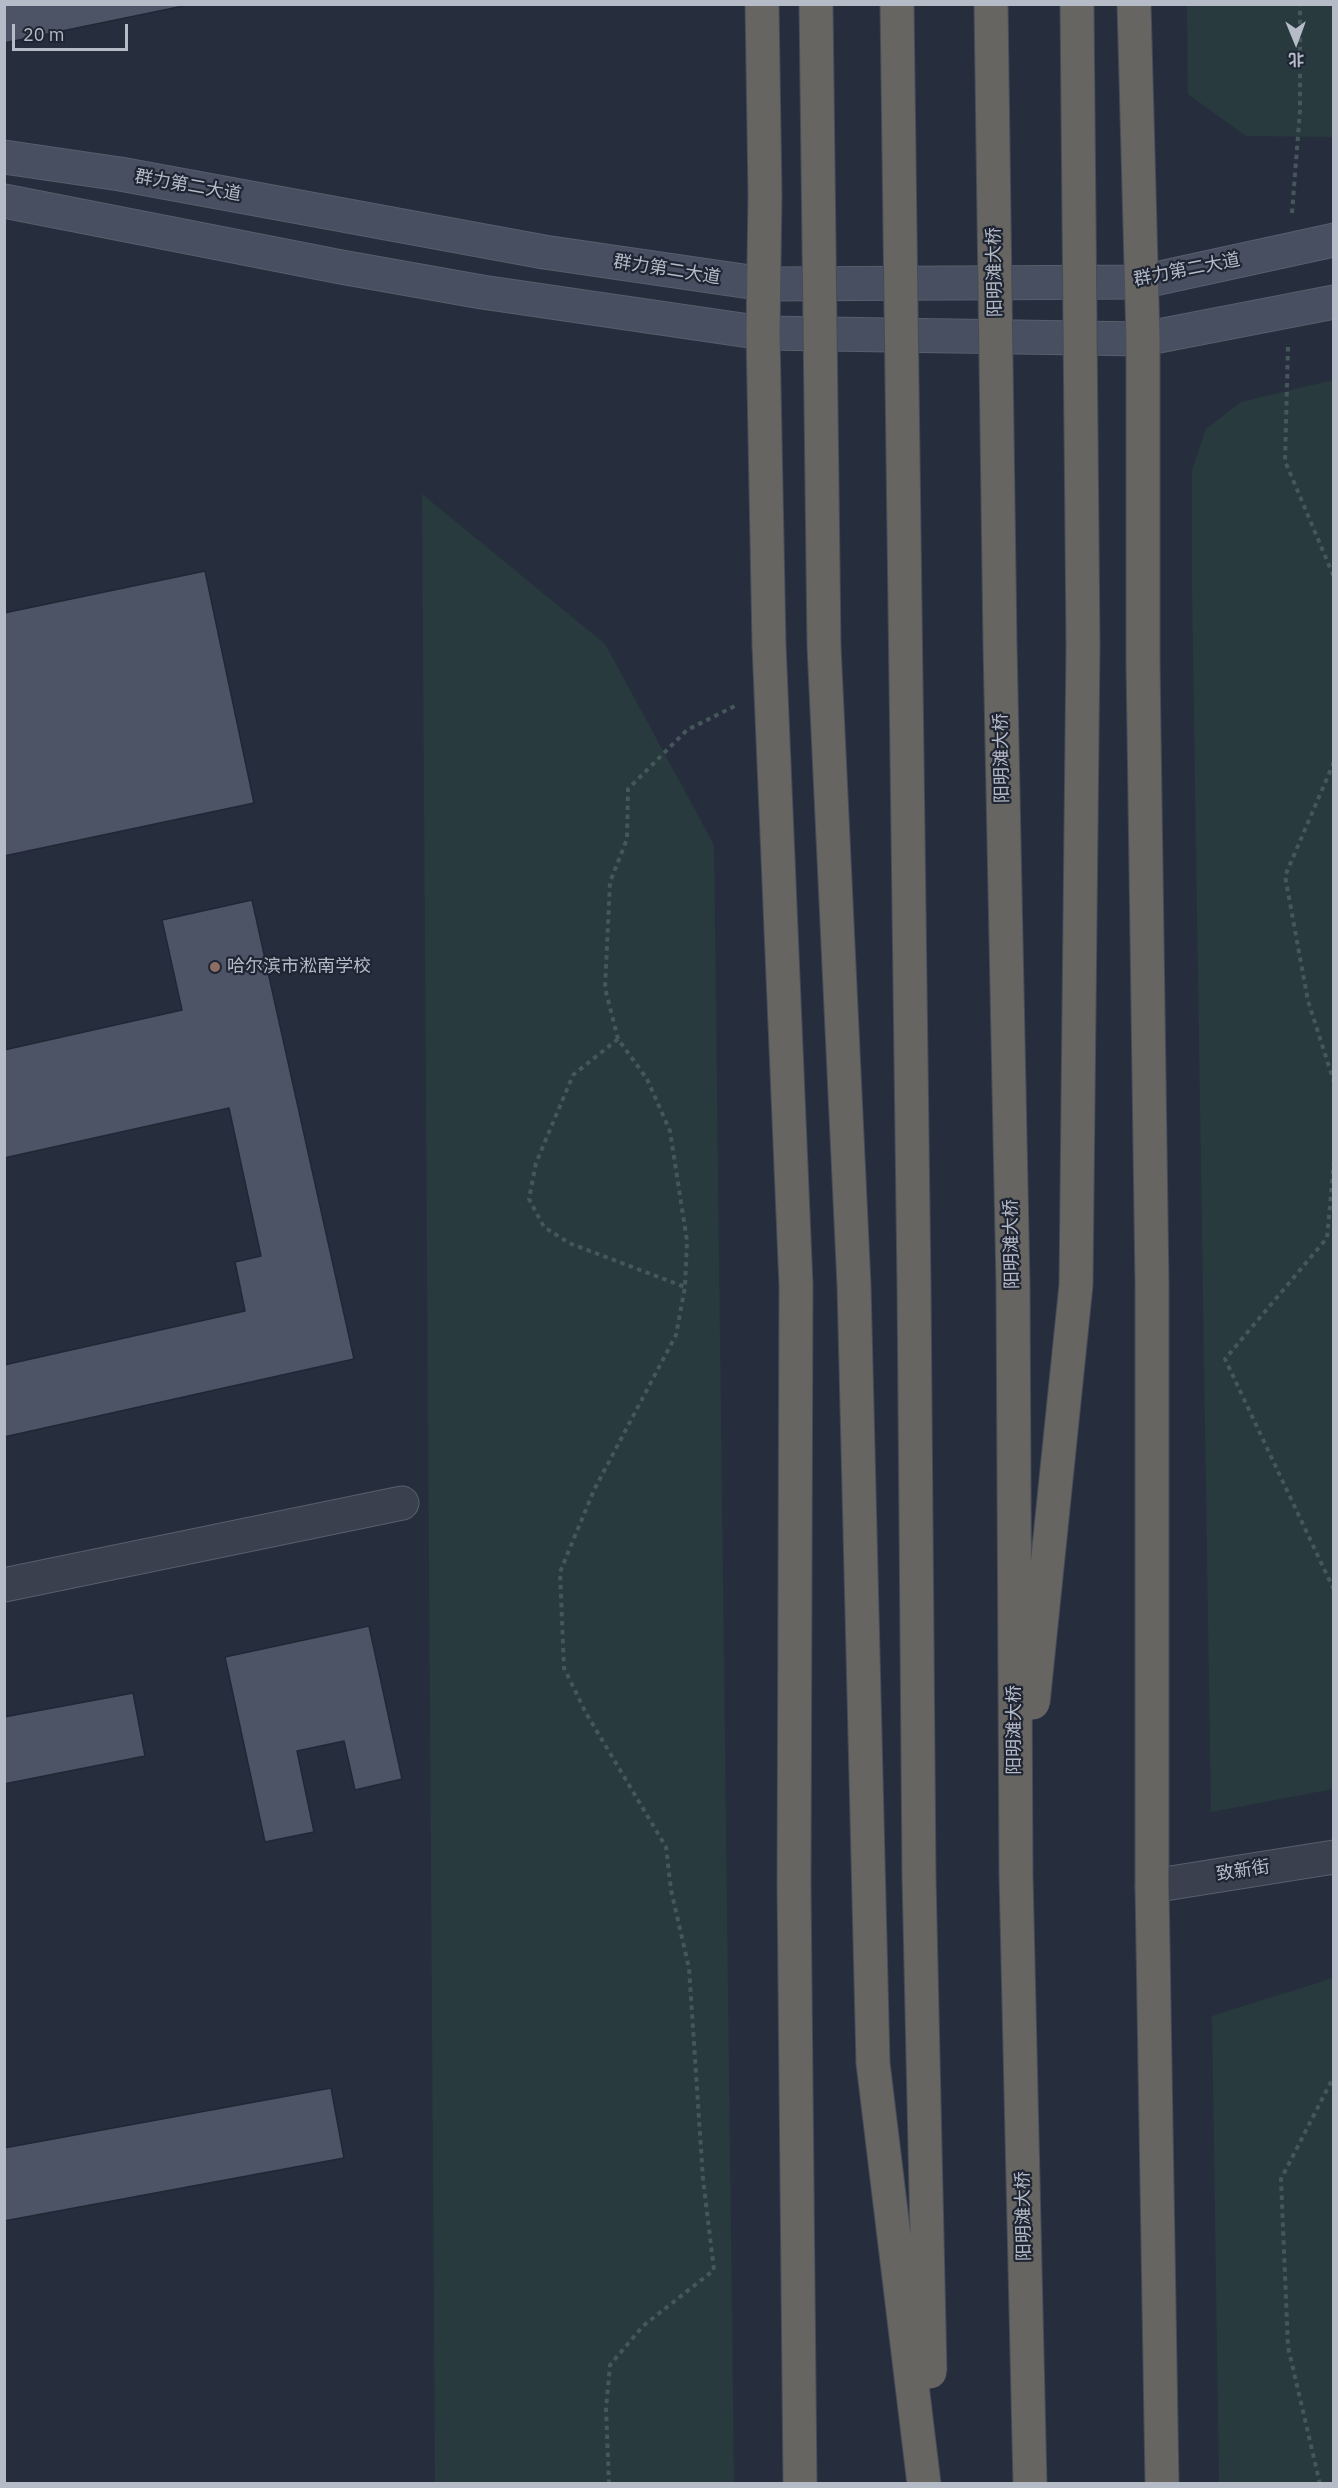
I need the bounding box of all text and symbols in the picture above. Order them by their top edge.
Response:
scale bar [15,12,130,50]
north arrow [1266,12,1326,72]
text: 20 m [23,23,65,46]
text: 北 [1288,50,1305,70]
street label: 群力第二大道 [133,166,243,206]
street label: 阳明滩大桥 [983,227,1007,317]
street label: 群力第二大道 [1132,249,1242,291]
street label: 群力第二大道 [612,251,722,289]
street label: 阳明滩大桥 [990,713,1014,803]
place label: 哈尔滨市淞南学校 [227,956,371,978]
marker: 哈尔滨市淞南学校 [208,960,222,974]
street label: 阳明滩大桥 [1000,1199,1024,1289]
street label: 阳明滩大桥 [1004,1685,1026,1775]
street label: 致新街 [1215,1856,1271,1886]
street label: 阳明滩大桥 [1012,2171,1036,2261]

